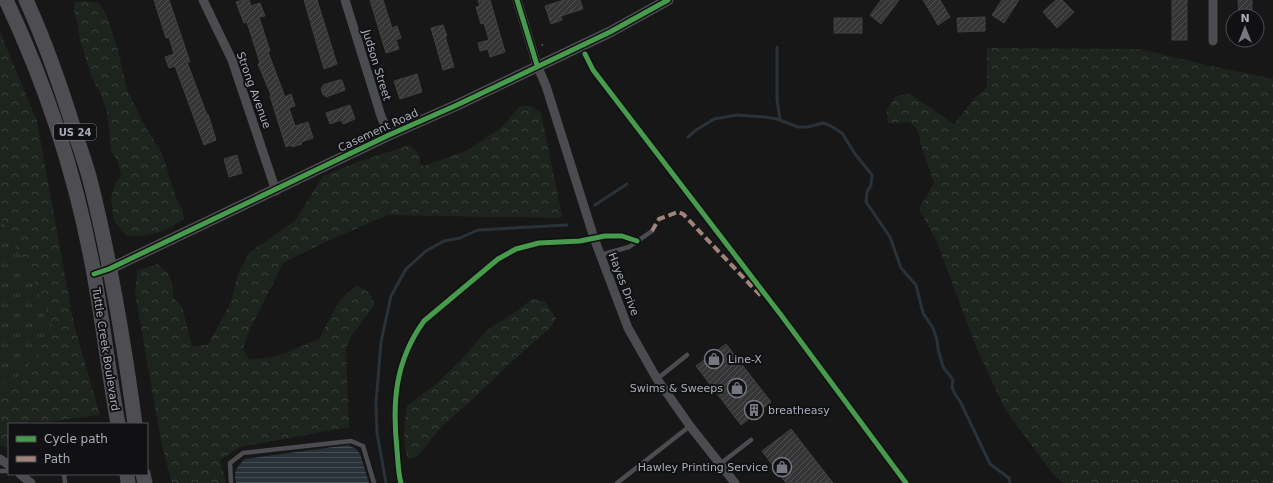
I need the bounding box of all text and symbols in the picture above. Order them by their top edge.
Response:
north arrow [1225,8,1265,48]
text: N [1240,12,1250,25]
street label: Judson Street [359,27,394,103]
street label: Strong Avenue [234,50,274,130]
street label: Casement Road [336,106,420,155]
road number: US 24 [54,124,96,140]
street label: Hayes Drive [605,251,642,318]
street label: Tuttle Creek Boulevard [89,285,122,412]
shop icon: Line-X [703,348,725,370]
place label: Line-X [728,353,762,366]
shop icon: Swims & Sweeps [726,377,748,399]
place label: Swims & Sweeps [630,382,723,395]
building icon: breatheasy [743,399,765,421]
place label: breatheasy [768,404,830,417]
legend [8,423,148,475]
text: Cycle path [44,432,108,446]
text: Path [44,452,70,466]
shop icon: Hawley Printing Service [771,456,793,478]
place label: Hawley Printing Service [638,461,768,474]

